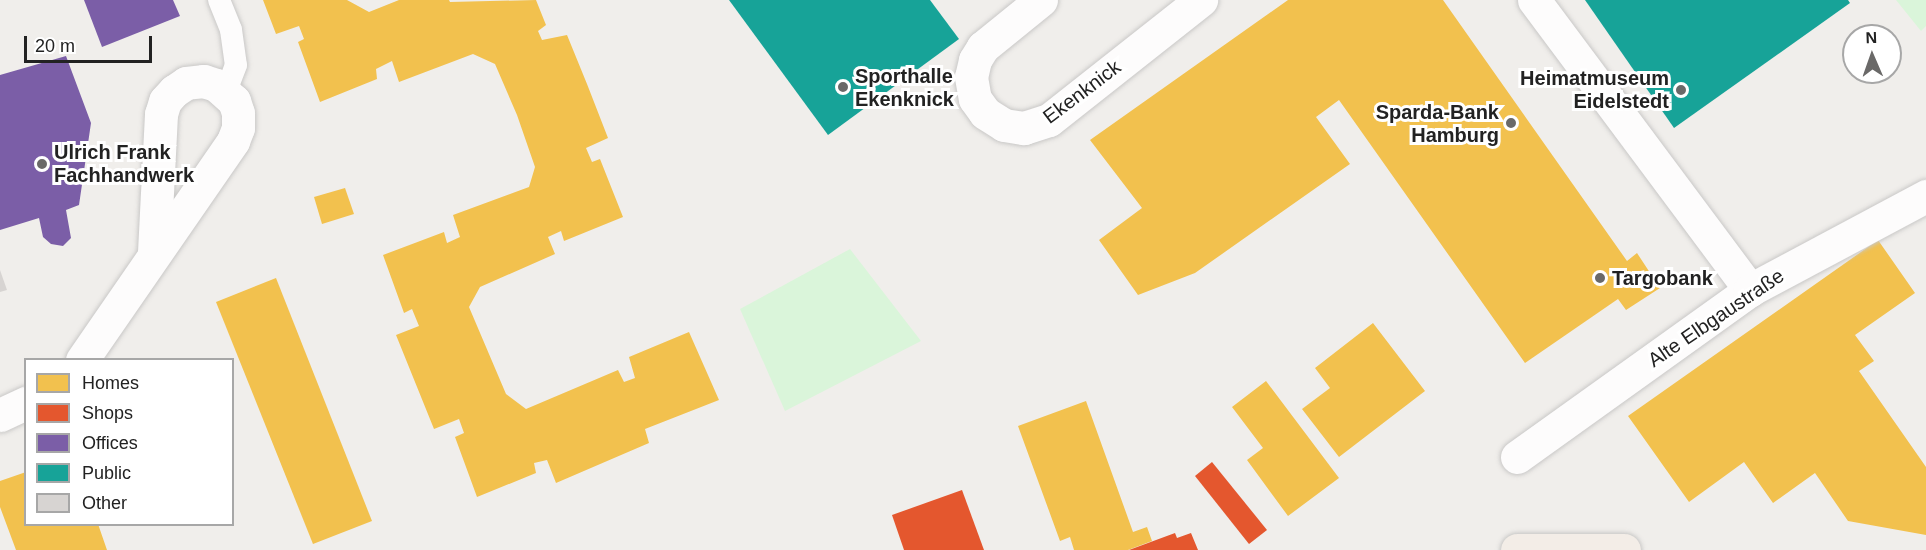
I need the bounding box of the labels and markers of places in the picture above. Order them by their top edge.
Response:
place label: Sporthalle Ekenknick [855,64,954,111]
place label: Heimatmuseum Eidelstedt [1520,66,1669,113]
marker: Sporthalle Ekenknick [836,80,850,94]
marker: Heimatmuseum Eidelstedt [1674,83,1688,97]
place label: Sparda-Bank Hamburg [1376,100,1499,147]
marker: Sparda-Bank Hamburg [1504,116,1518,130]
place label: Ulrich Frank Fachhandwerk [54,140,194,187]
marker: Ulrich Frank Fachhandwerk [35,157,49,171]
place label: Targobank [1612,266,1713,290]
marker: Targobank [1593,271,1607,285]

